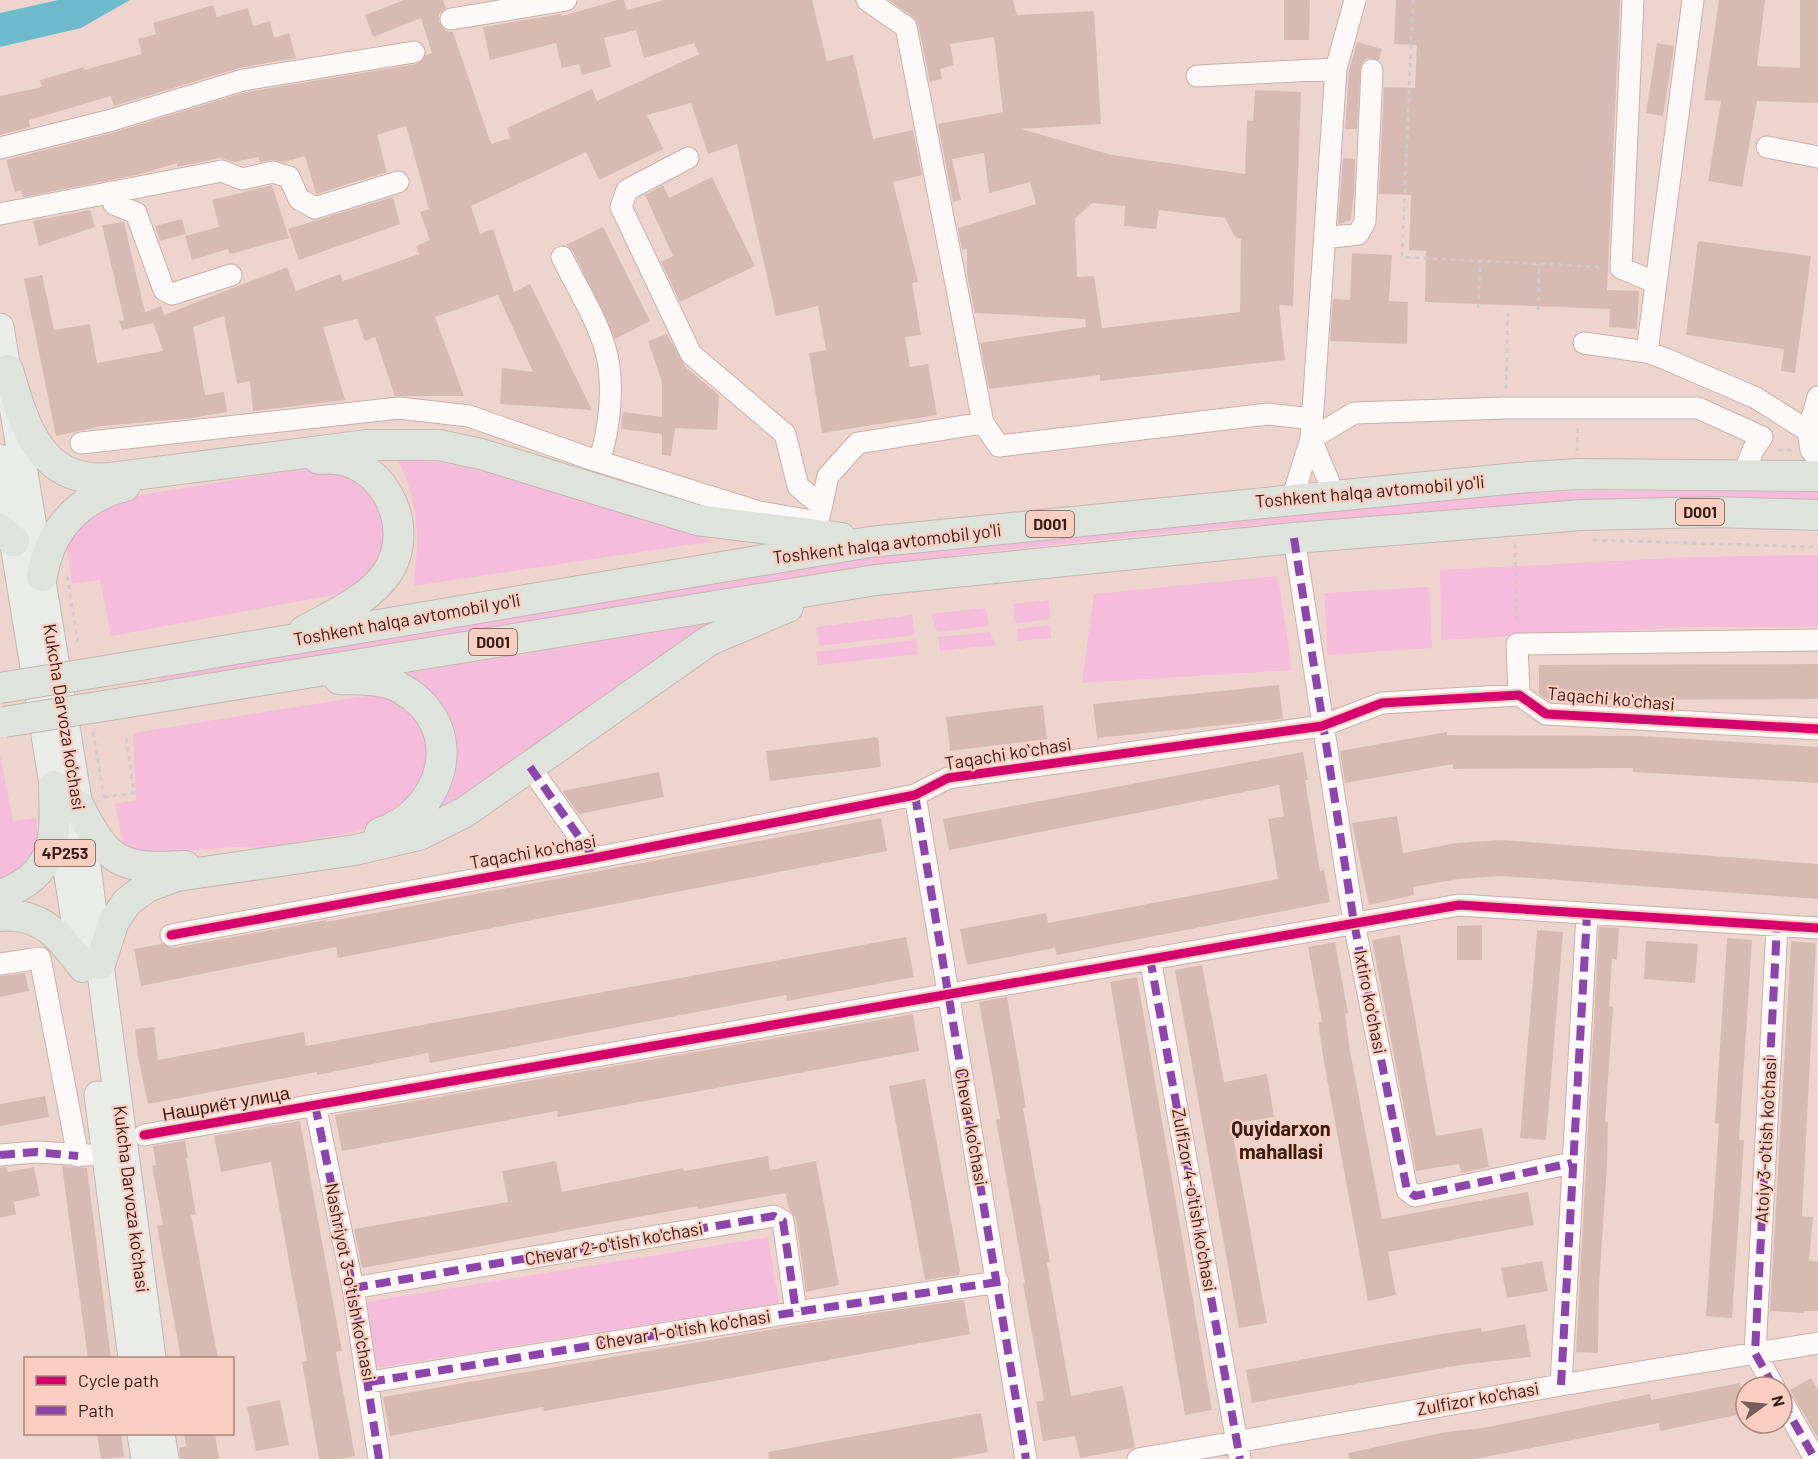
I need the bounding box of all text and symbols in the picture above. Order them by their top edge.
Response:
street label: Toshkent halqa avtomobil yo'li [1254,470,1486,512]
road number: D001 [1676,499,1724,525]
road number: D001 [1026,511,1074,537]
street label: Toshkent halqa avtomobil yo'li [771,518,1002,568]
street label: Toshkent halqa avtomobil yo'li [292,588,522,650]
street label: Kukcha Darvoza ko'chasi [39,622,91,812]
road number: D001 [469,629,517,655]
street label: Taqachi koʻchasi [1546,681,1676,715]
street label: Taqachi koʻchasi [943,732,1073,774]
street label: Taqachi koʻchasi [468,829,598,873]
road number: 4Р253 [35,840,95,866]
street label: Ixtiro ko'chasi [1350,948,1392,1056]
street label: Atoiy 3-o'tish ko'chasi [1750,1056,1780,1223]
street label: Chevar ko'chasi [951,1066,993,1187]
street label: Нашриёт улица [160,1081,292,1125]
street label: Kukcha Darvoza ko'chasi [110,1104,154,1294]
street label: Zulfizor 4-o'tish ko'chasi [1168,1106,1222,1293]
district label: Quyidarxon mahallasi [1231,1116,1331,1163]
street label: Nashriyot 3-o'tish ko'chasi [321,1181,381,1383]
street label: Chevar 2-o'tish ko'chasi [523,1216,705,1270]
street label: Chevar 1-o'tish ko'chasi [594,1304,772,1354]
legend [24,1357,234,1435]
text: Cycle path [78,1369,159,1391]
north arrow [1734,1375,1794,1435]
street label: Zulfizor ko'chasi [1415,1376,1541,1420]
text: N [1768,1393,1790,1409]
text: Path [78,1399,114,1421]

